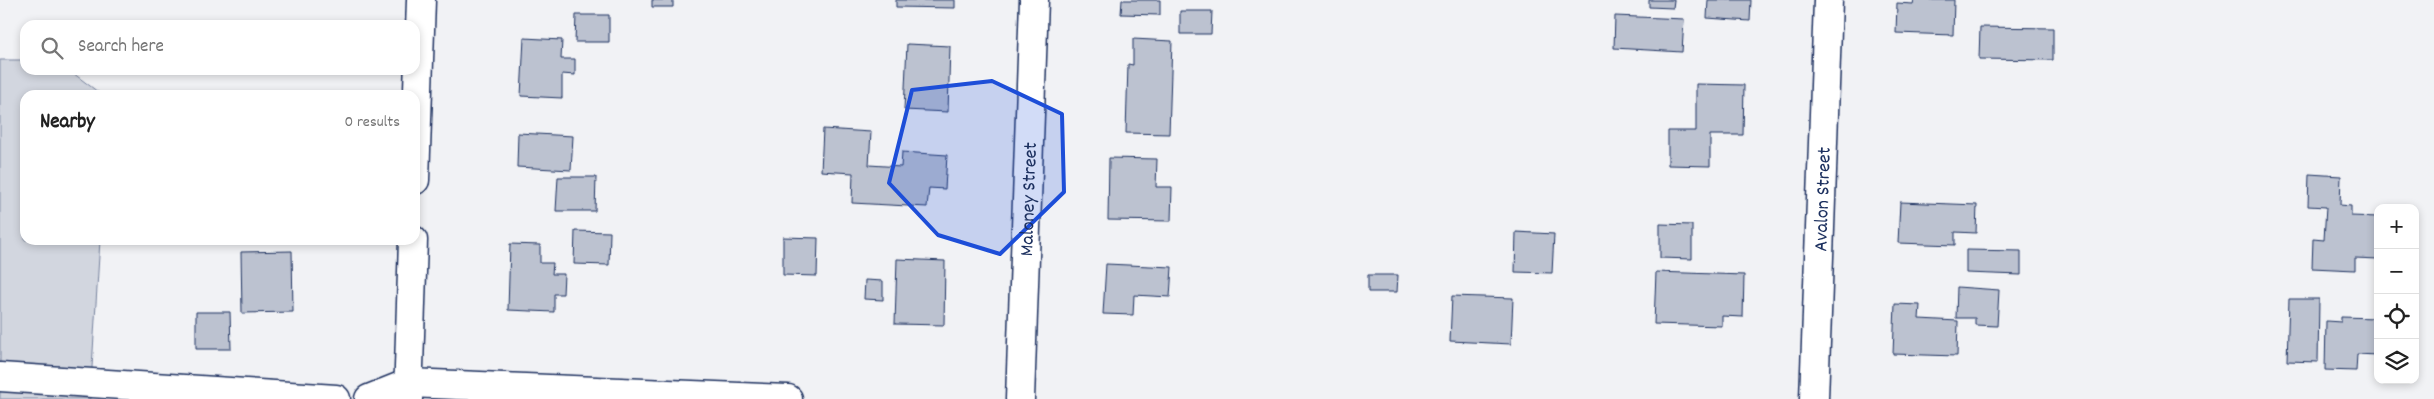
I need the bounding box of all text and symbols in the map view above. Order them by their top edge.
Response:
search box [20,20,420,75]
icon: search [38,34,66,62]
text: Search here [78,34,164,61]
text: Nearby [40,108,95,138]
text: 0 results [345,111,400,134]
street label: Maloney Street [1014,142,1046,257]
street label: Avalon Street [1808,146,1840,252]
map controls [2374,204,2419,384]
button: + [2374,204,2419,249]
button: − [2374,249,2419,294]
button: locate [2374,294,2419,339]
button: layers [2374,339,2419,384]

